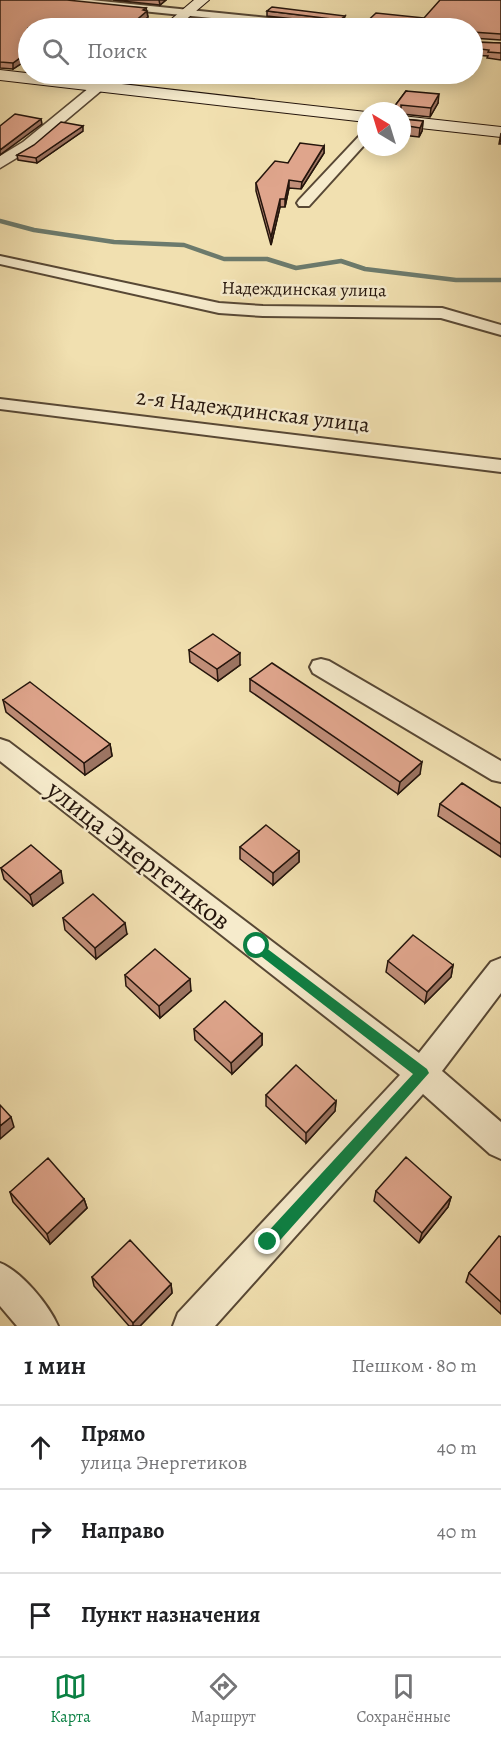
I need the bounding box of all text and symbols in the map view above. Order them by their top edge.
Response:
search box [18,18,483,84]
icon: search [39,35,72,68]
text: Поиск [87,36,147,66]
north arrow [357,102,411,156]
street label: Надеждинская улица [221,276,387,302]
street label: 2-я Надеждинская улица [135,382,372,440]
street label: улица Энергетиков [39,771,239,938]
route start [243,932,269,958]
route end [254,1228,280,1254]
text: 1 мин [24,1348,86,1383]
text: Пешком · 80 m [351,1352,477,1379]
text: Прямо [81,1419,145,1449]
icon: ahead [24,1431,57,1464]
text: 40 m [437,1434,477,1461]
text: улица Энергетиков [81,1449,247,1476]
icon: right [24,1515,57,1548]
text: Направо [81,1516,164,1546]
text: 40 m [437,1518,477,1545]
icon: arrive [24,1599,57,1632]
text: Пункт назначения [81,1600,260,1630]
tab: Карта [50,1670,91,1728]
tab: Маршрут [191,1670,256,1728]
tab: Сохранённые [356,1670,451,1728]

